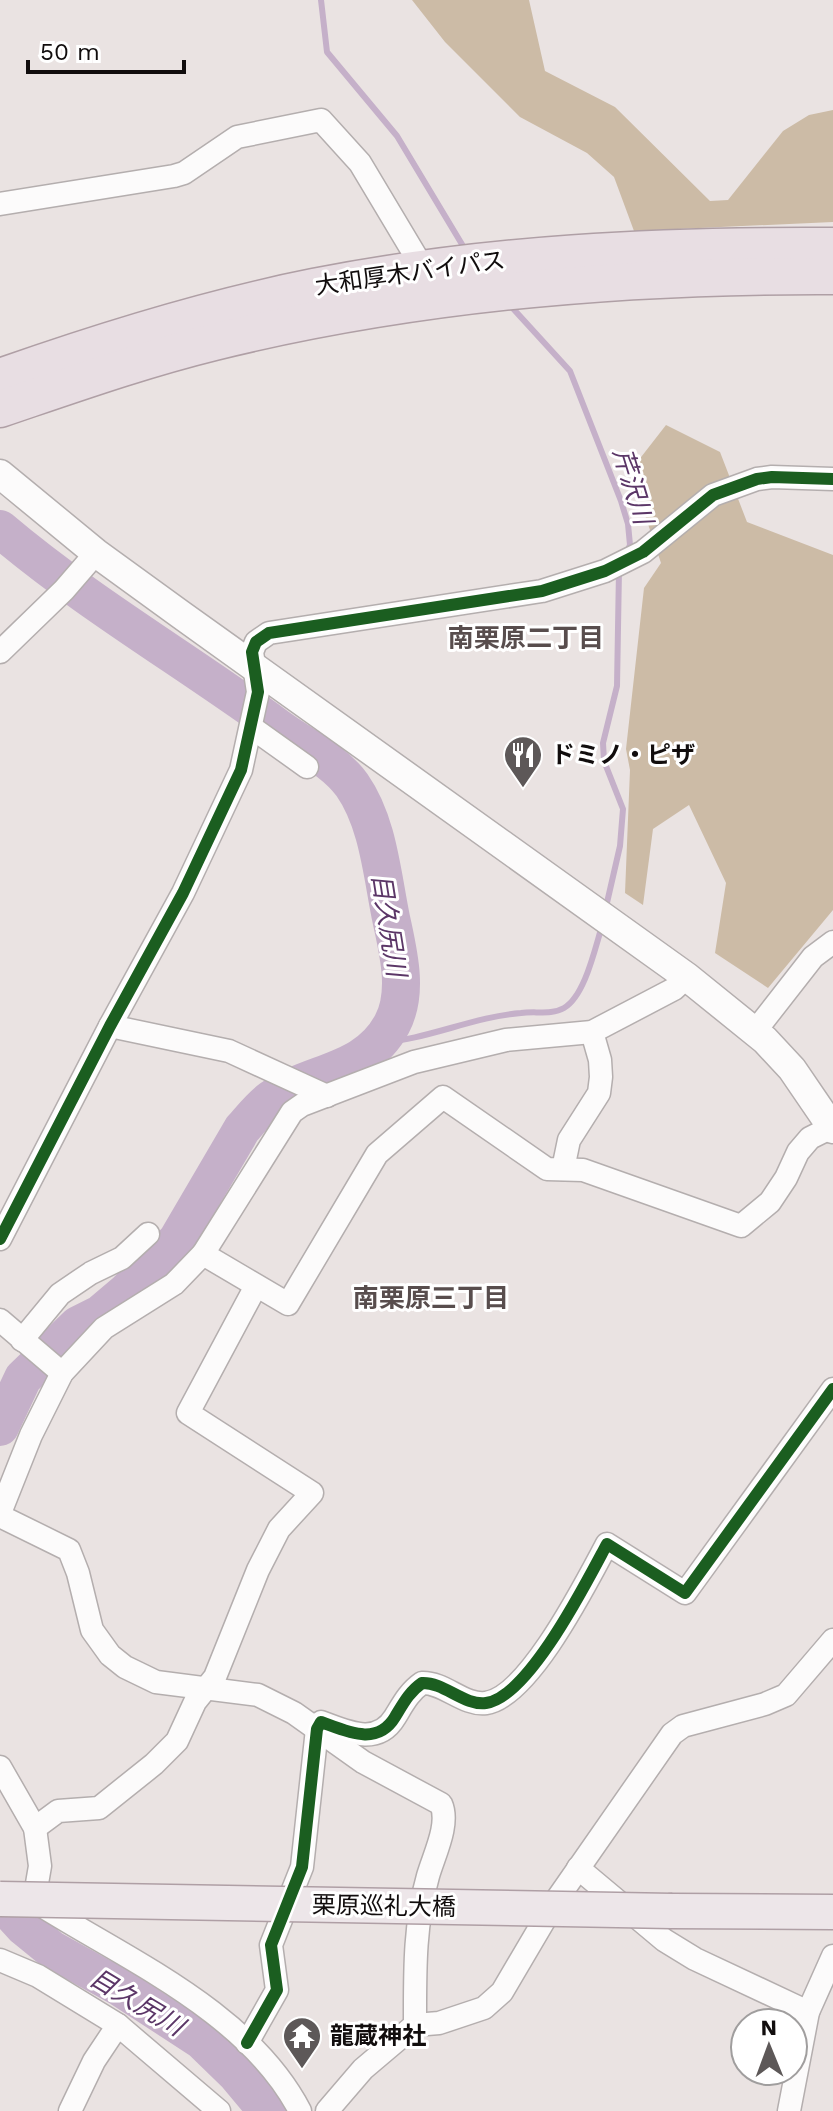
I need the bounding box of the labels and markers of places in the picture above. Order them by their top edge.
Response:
restaurant icon: ドミノ・ピザ [502,734,544,789]
place label: ドミノ・ピザ [551,741,695,769]
temple icon: 龍蔵神社 [281,2015,323,2070]
place label: 龍蔵神社 [330,2022,426,2050]

